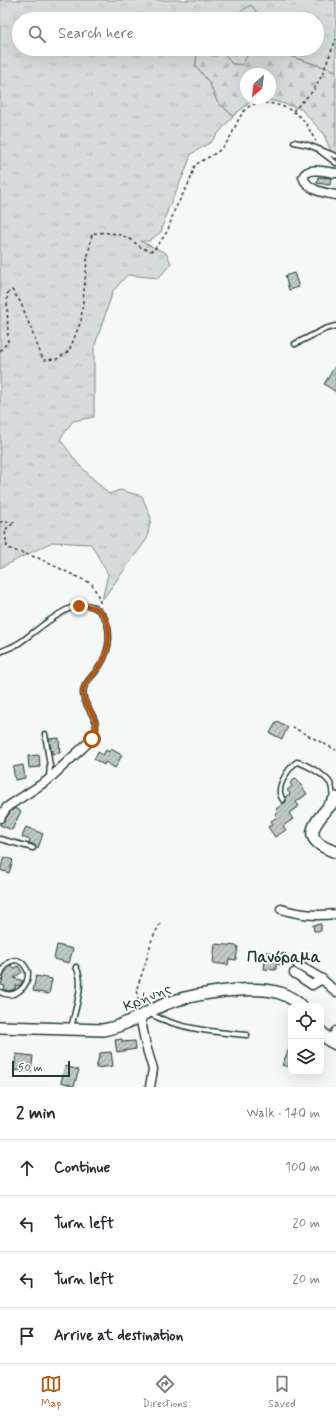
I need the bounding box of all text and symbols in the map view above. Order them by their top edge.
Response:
search box [12,12,324,56]
icon: search [26,23,48,45]
text: Search here [58,24,134,44]
north arrow [240,68,276,104]
route end [70,597,88,615]
route start [83,730,101,748]
district label: Πανόραμα [247,947,322,968]
street label: Κρήνης [120,979,175,1017]
map controls [288,1003,324,1075]
button: locate [288,1003,324,1039]
button: layers [288,1039,324,1075]
scale bar [12,1059,70,1078]
text: 50 m [18,1061,43,1075]
text: 2 min [16,1102,56,1124]
text: Walk · 140 m [247,1105,320,1122]
icon: ahead [16,1157,38,1179]
text: Continue [54,1158,110,1178]
text: 100 m [285,1159,320,1176]
icon: left [16,1213,38,1235]
text: Turn left [54,1214,114,1234]
text: 20 m [292,1215,320,1232]
icon: left [16,1269,38,1291]
text: Turn left [54,1270,114,1290]
text: 20 m [292,1271,320,1288]
icon: arrive [16,1325,38,1347]
text: Arrive at destination [54,1326,183,1346]
tab: Map [40,1373,62,1411]
tab: Directions [142,1373,188,1411]
tab: Saved [268,1373,296,1411]

